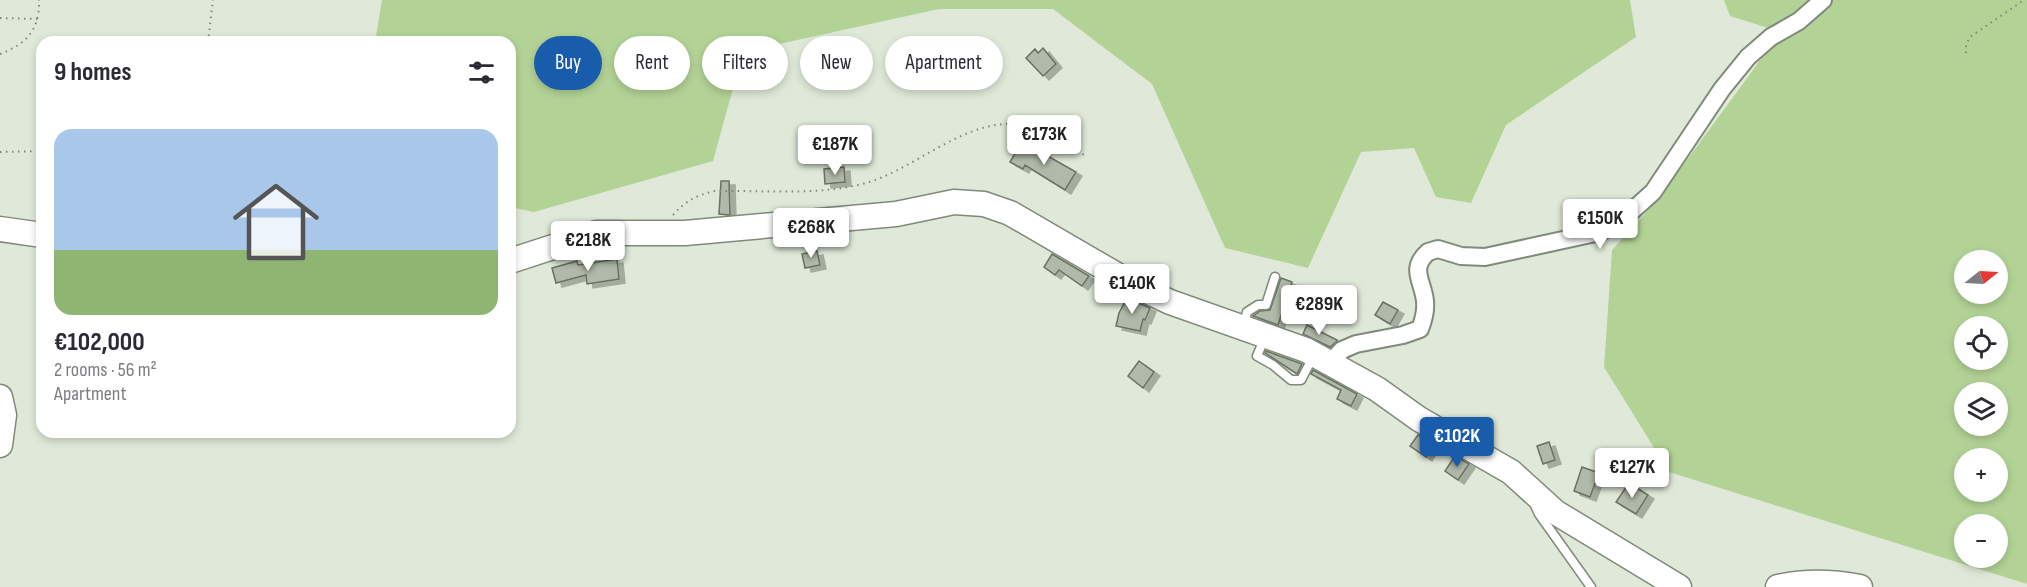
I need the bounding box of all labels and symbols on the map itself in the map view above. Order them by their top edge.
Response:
pin: €173K [1002,115,1086,166]
pin: €187K [793,125,877,176]
pin: €150K [1558,199,1642,250]
pin: €268K [769,208,853,259]
pin: €218K [546,221,630,272]
north arrow [1954,250,2008,304]
pin: €140K [1090,264,1174,315]
pin: €289K [1277,285,1361,336]
pin: €102K [1415,417,1499,468]
pin: €127K [1590,448,1674,499]

